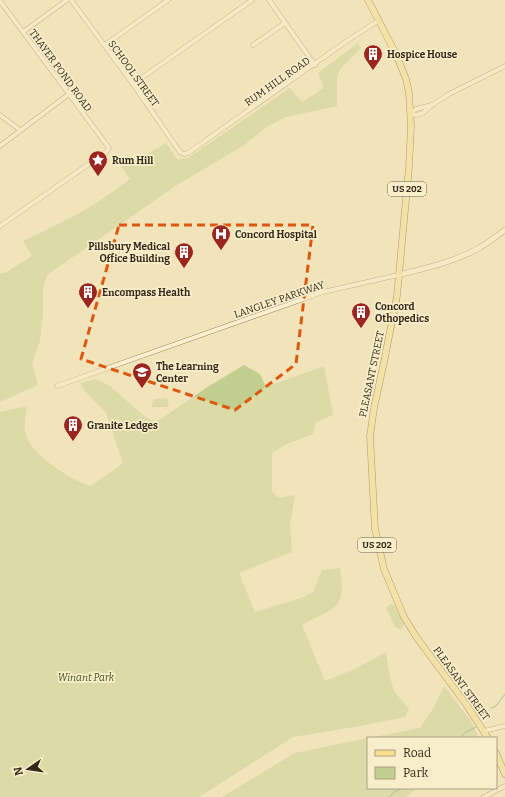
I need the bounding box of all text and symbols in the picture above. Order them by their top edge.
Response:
street label: THAYER POND ROAD [26,27,94,114]
street label: SCHOOL STREET [105,38,161,109]
building icon: Hospice House [362,43,384,71]
place label: Hospice House [387,49,458,61]
street label: RUM HILL ROAD [243,55,312,109]
place icon: Rum Hill [87,149,109,177]
place label: Rum Hill [112,155,153,167]
road number: US 202 [388,182,426,196]
hospital icon: Concord Hospital [210,223,232,251]
place label: Concord Hospital [235,229,317,241]
place label: Pillsbury Medical Office Building [88,241,170,265]
building icon: Pillsbury Medical Office Building [173,241,195,269]
street label: LANGLEY PARKWAY [232,279,327,321]
building icon: Encompass Health [77,281,99,309]
place label: Encompass Health [102,287,191,299]
building icon: Concord Othopedics [350,301,372,329]
place label: Concord Othopedics [375,301,429,325]
street label: PLEASANT STREET [357,330,387,418]
school or university icon: The Learning Center [131,361,153,389]
place label: The Learning Center [156,361,219,385]
building icon: Granite Ledges [62,414,84,442]
place label: Granite Ledges [87,420,158,432]
road number: US 202 [358,538,396,552]
street label: PLEASANT STREET [431,645,492,723]
park label: Winant Park [58,672,115,684]
legend [367,737,497,789]
text: Road [403,746,431,760]
north arrow [8,749,48,789]
text: N [11,765,26,777]
text: Park [403,766,429,780]

